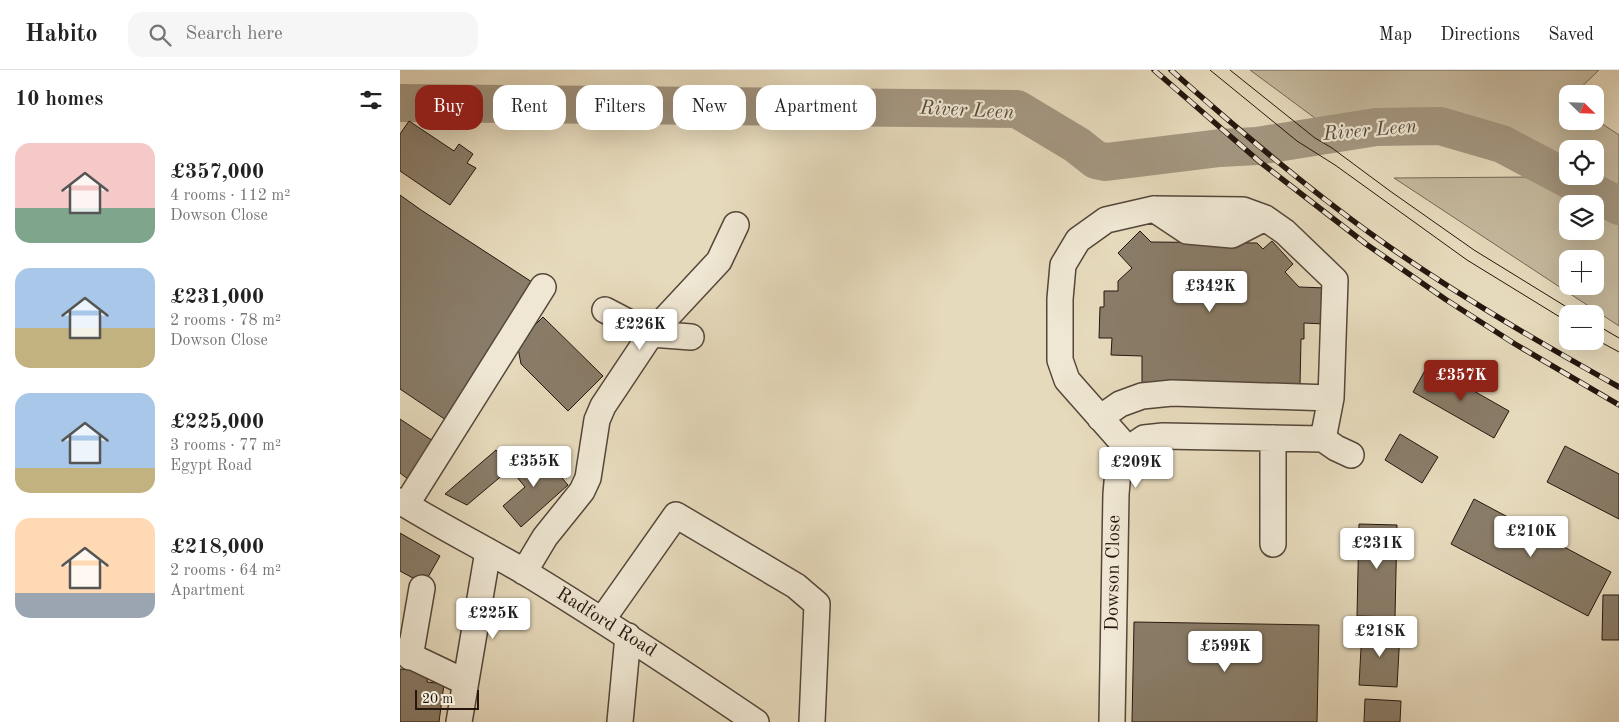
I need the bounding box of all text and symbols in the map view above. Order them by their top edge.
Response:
search box [128,12,478,57]
icon: search [146,21,174,49]
text: Habito [25,23,98,47]
text: Search here [186,25,283,44]
text: Map [1379,26,1412,44]
text: Directions [1440,26,1520,44]
text: Saved [1548,26,1594,44]
chip: Buy [415,85,483,130]
chip: Rent [493,85,566,130]
chip: Filters [576,85,663,130]
chip: New [673,85,746,130]
chip: Apartment [756,85,876,130]
north arrow [1559,85,1604,130]
map controls [1559,85,1604,350]
icon: filters [357,86,385,114]
text: 10 homes [15,89,103,110]
water label: River Leen [918,98,1015,123]
water label: River Leen [1321,117,1418,145]
button: locate [1559,140,1604,185]
text: £357,000 [170,162,264,183]
icon: home [55,163,115,223]
text: 4 rooms · 112 m² [170,188,290,204]
button: layers [1559,195,1604,240]
text: Dowson Close [170,208,268,224]
button: + [1559,250,1604,295]
pin: £342K [1175,270,1245,313]
text: £342K [1184,279,1236,295]
text: £231,000 [170,287,264,308]
icon: home [55,288,115,348]
button: − [1559,305,1604,350]
pin: £226K [605,308,675,351]
text: 2 rooms · 78 m² [170,313,281,329]
text: £226K [614,317,666,333]
text: Dowson Close [170,333,268,349]
pin: £357K [1426,360,1496,402]
text: £357K [1435,368,1487,384]
text: £225,000 [170,412,264,433]
icon: home [55,413,115,473]
text: 3 rooms · 77 m² [170,438,281,454]
pin: £355K [499,446,569,488]
pin: £209K [1101,446,1171,489]
text: £355K [508,454,560,470]
text: £209K [1110,455,1162,471]
text: Egypt Road [170,458,252,474]
street label: Dowson Close [1103,515,1125,631]
pin: £210K [1496,516,1566,558]
text: £210K [1505,524,1557,540]
pin: £231K [1342,528,1412,570]
text: £231K [1351,536,1403,552]
text: £218,000 [170,537,264,558]
icon: home [55,538,115,598]
text: 2 rooms · 64 m² [170,563,281,579]
text: Apartment [170,583,245,599]
street label: Radford Road [553,585,659,661]
pin: £225K [458,598,528,640]
text: £225K [467,606,519,622]
pin: £218K [1345,616,1415,658]
text: £218K [1354,624,1406,640]
pin: £599K [1190,630,1260,673]
text: £599K [1199,639,1251,655]
scale bar [415,687,479,710]
text: 20 m [422,692,453,706]

